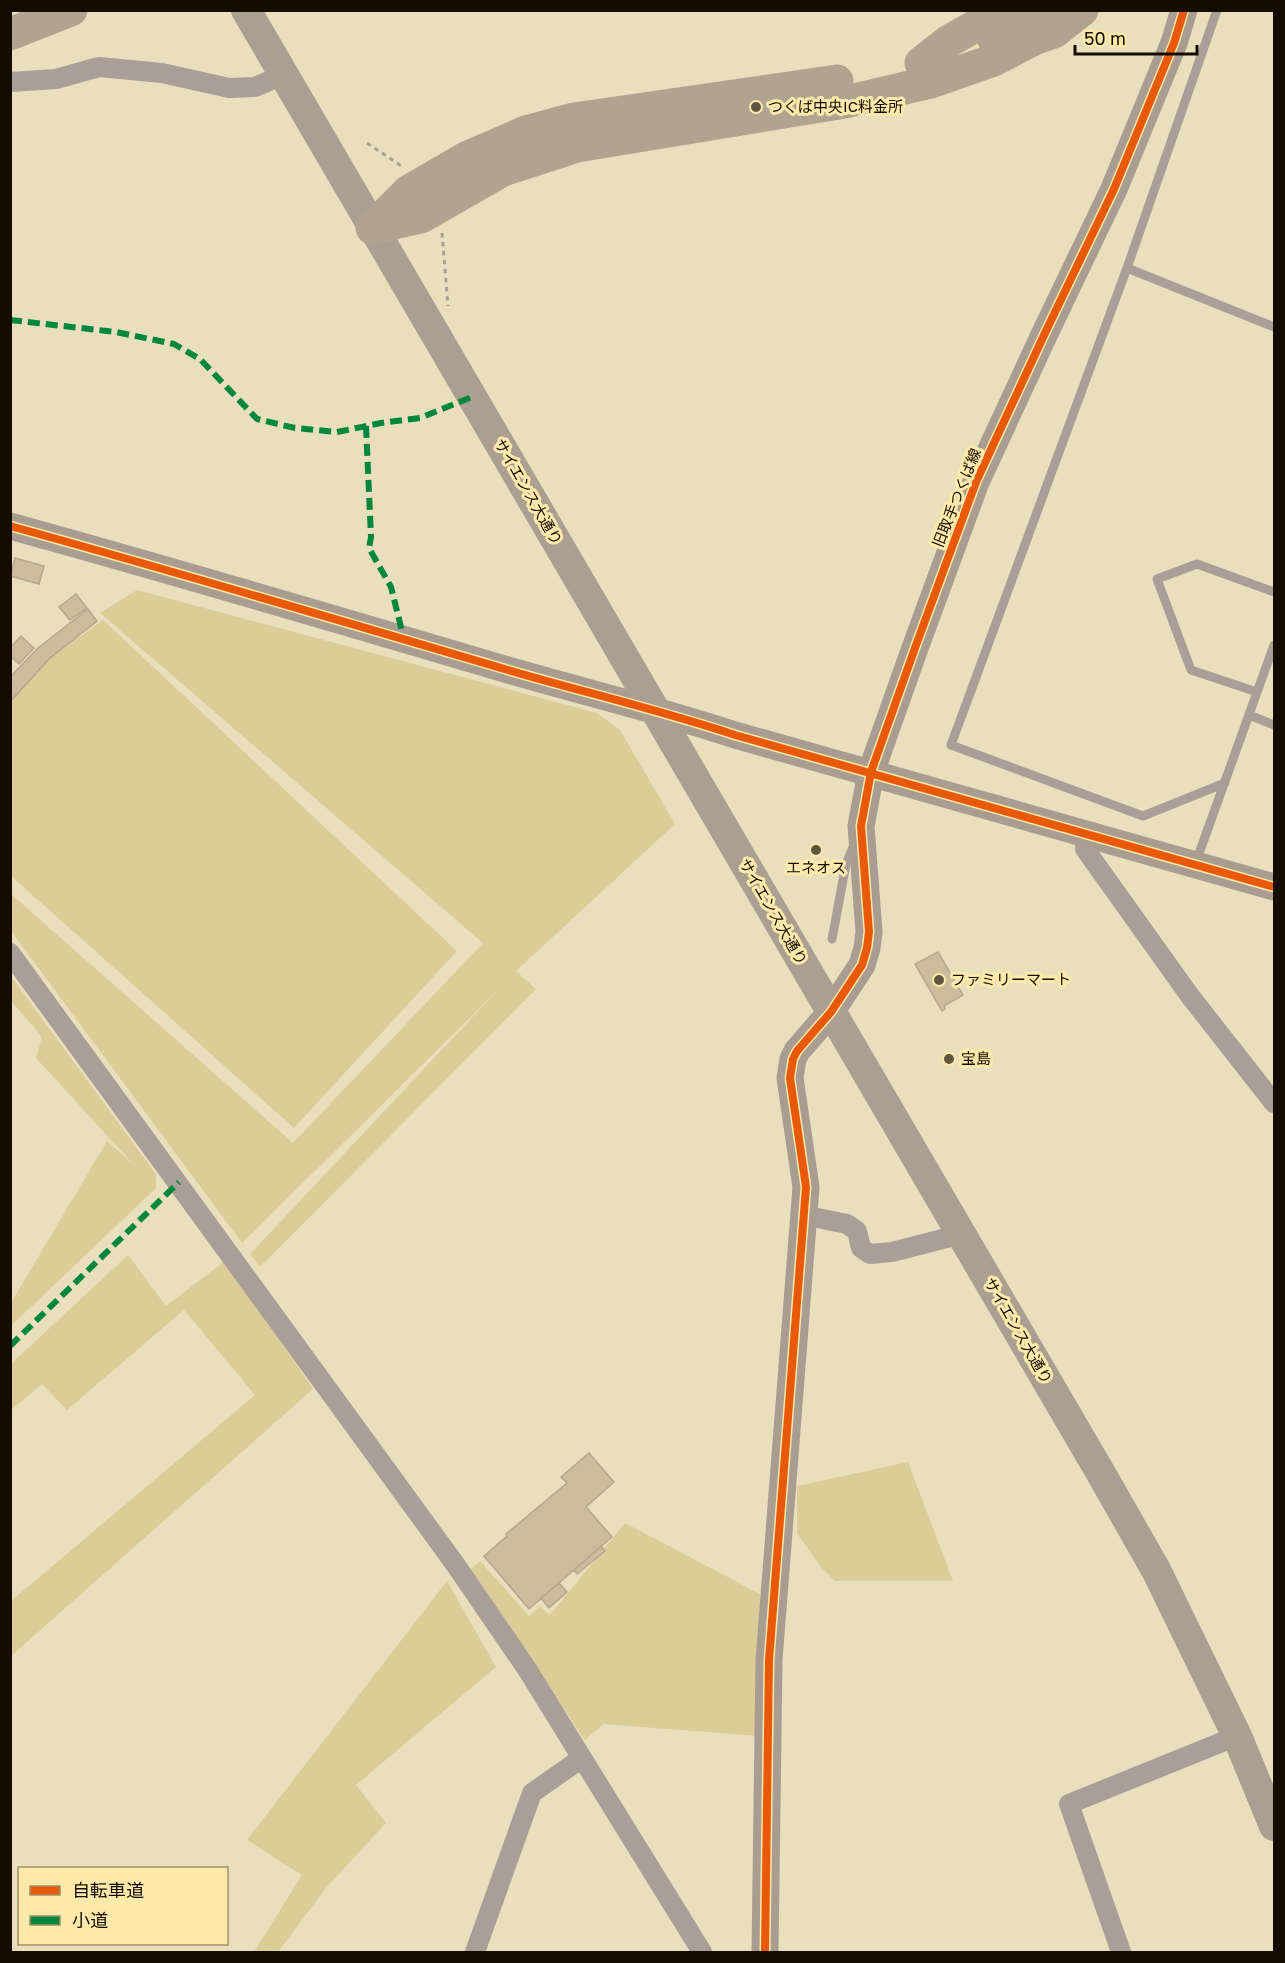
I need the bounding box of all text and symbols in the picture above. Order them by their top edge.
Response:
scale bar [1075,18,1196,56]
text: 50 m [1084,27,1126,49]
place label: つくば中央IC料金所 [768,97,903,115]
marker: つくば中央IC料金所 [749,100,763,114]
street label: サイエンス大通り [491,435,567,548]
street label: 旧取手つくば線 [928,446,984,550]
marker: エネオス [809,843,823,857]
street label: サイエンス大通り [736,855,812,968]
place label: エネオス [786,858,846,876]
place label: ファミリーマート [951,970,1071,988]
marker: ファミリーマート [932,973,946,987]
place label: 宝島 [961,1049,991,1067]
marker: 宝島 [942,1052,956,1066]
street label: サイエンス大通り [981,1274,1057,1387]
legend [18,1867,228,1945]
text: 自転車道 [72,1879,144,1901]
text: 小道 [72,1909,108,1931]

